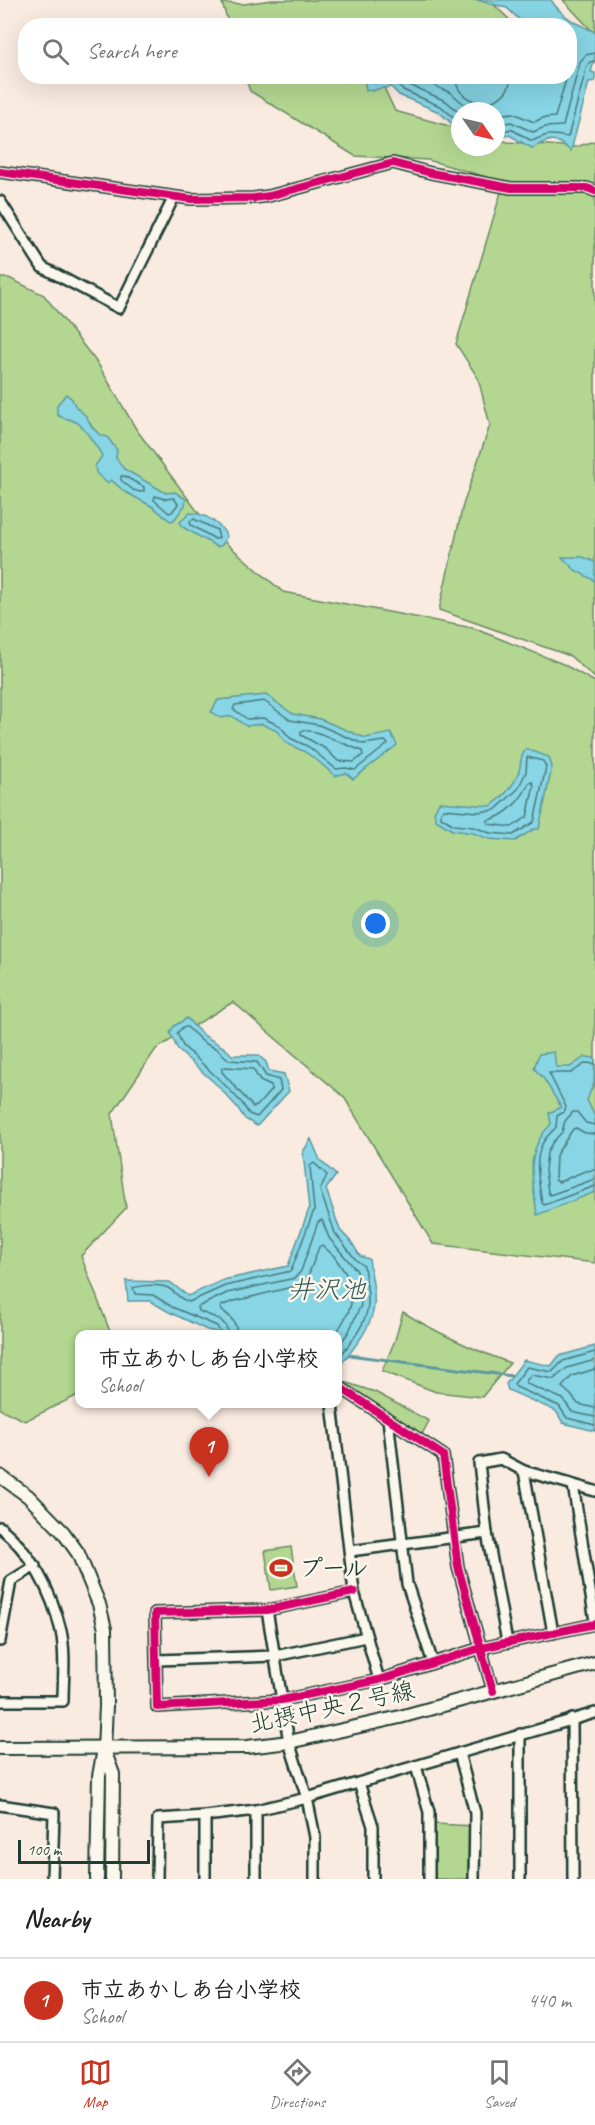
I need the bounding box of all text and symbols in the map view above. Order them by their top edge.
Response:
search box [18,18,577,84]
icon: search [39,35,72,68]
text: Search here [87,37,177,65]
north arrow [451,102,505,156]
your location [361,909,390,938]
water label: 井沢池 [288,1273,367,1306]
popup [75,1330,342,1408]
text: 市立あかしあ台小学校 [98,1345,319,1373]
text: School [98,1373,141,1398]
pin: 1 [190,1428,228,1477]
place label: プール [299,1553,369,1583]
sports icon: プール [268,1555,294,1581]
street label: 北摂中央２号線 [247,1675,417,1739]
scale bar [18,1837,150,1864]
text: 100 m [27,1840,61,1860]
text: Nearby [24,1902,89,1935]
text: 市立あかしあ台小学校 [81,1976,301,2004]
text: 1 [39,1988,48,2013]
text: 440 m [528,1988,571,2013]
text: School [81,2004,124,2029]
tab: Map [79,2056,112,2112]
tab: Directions [270,2056,325,2112]
tab: Saved [483,2056,516,2112]

